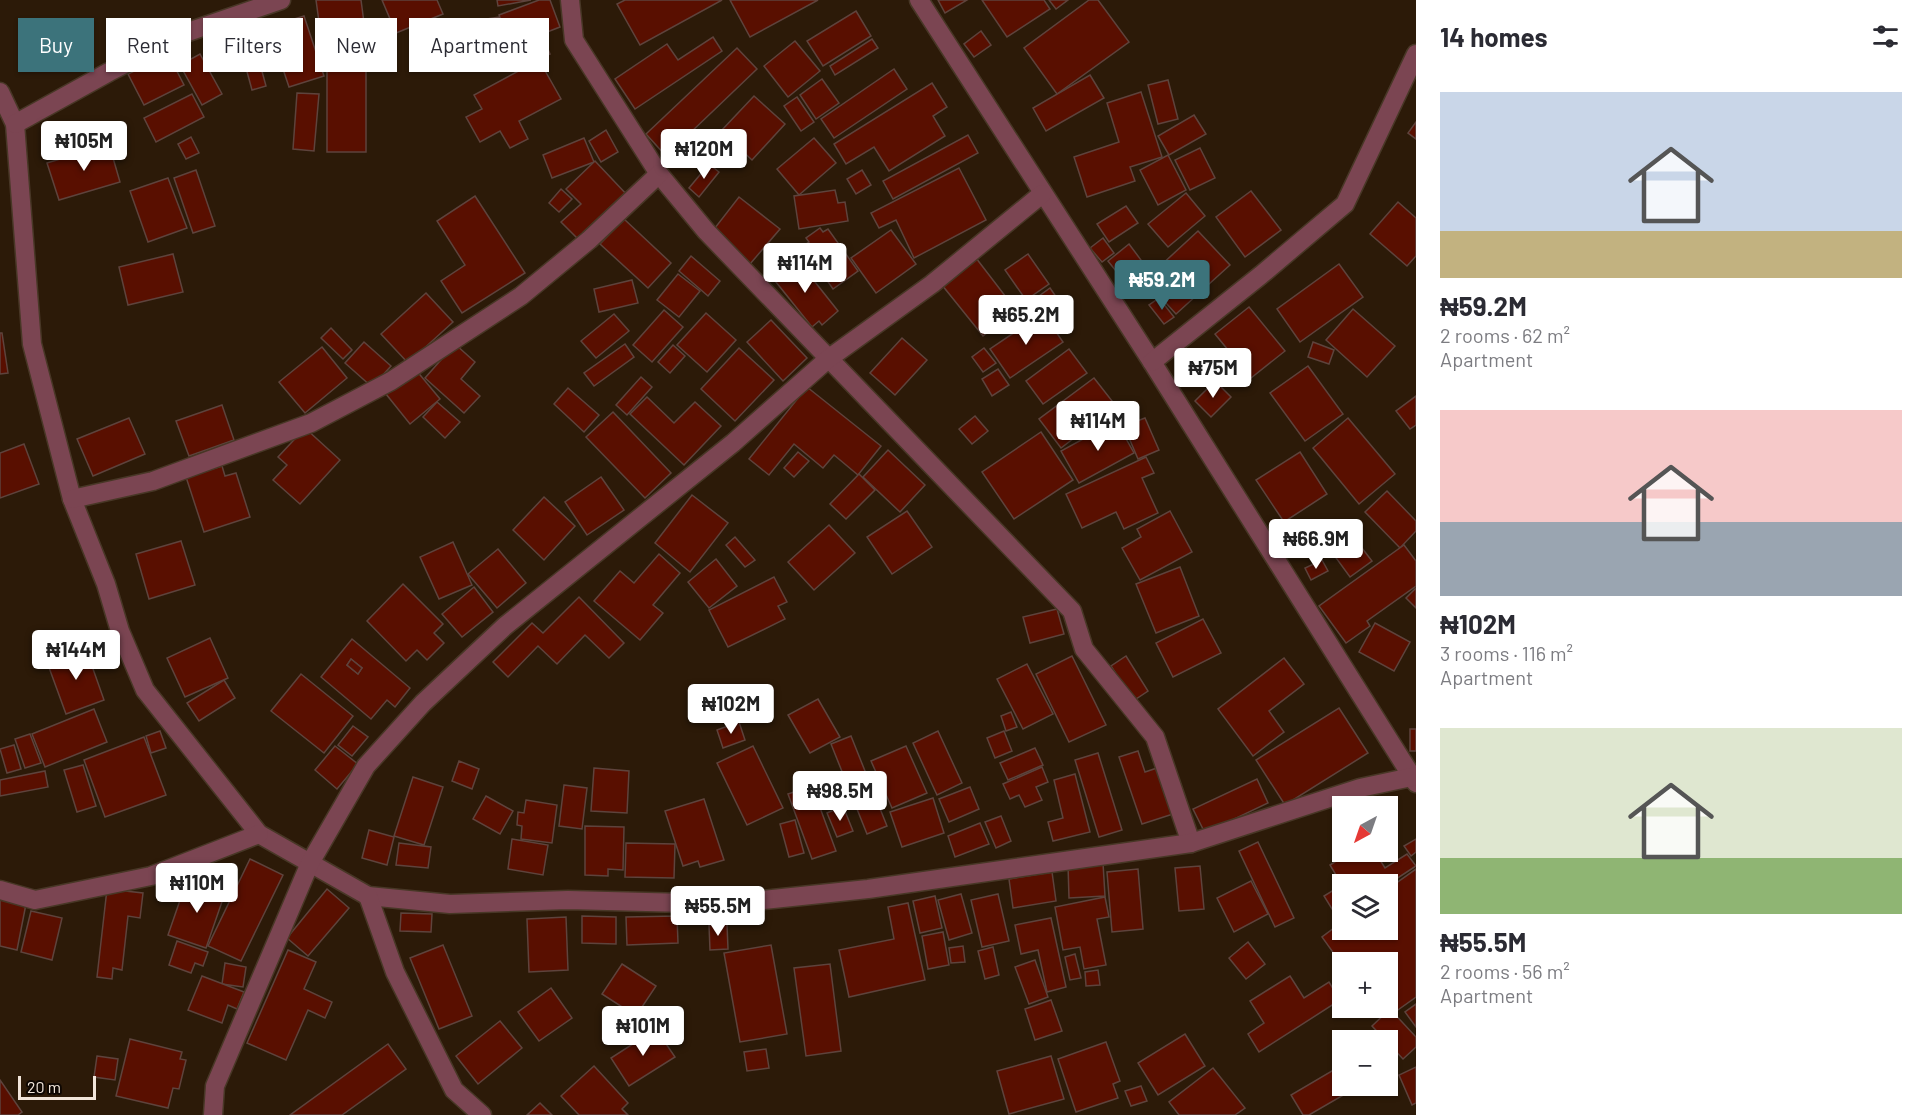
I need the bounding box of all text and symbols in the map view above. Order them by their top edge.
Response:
chip: Buy [18,18,94,72]
chip: Rent [106,18,191,72]
chip: Filters [203,18,303,72]
chip: New [315,18,397,72]
chip: Apartment [409,18,549,72]
icon: filters [1869,20,1902,53]
text: 14 homes [1440,21,1547,52]
pin: ₦105M [42,121,126,172]
text: ₦105M [55,128,113,152]
pin: ₦120M [662,129,746,180]
icon: home [1617,131,1725,239]
text: ₦120M [675,136,733,160]
pin: ₦114M [763,243,847,294]
text: ₦114M [777,250,833,274]
pin: ₦59.2M [1113,260,1211,311]
text: ₦59.2M [1129,267,1195,291]
text: ₦59.2M [1440,290,1527,321]
pin: ₦65.2M [977,295,1075,346]
text: ₦65.2M [993,302,1059,326]
text: 2 rooms · 62 m² [1440,323,1570,347]
text: Apartment [1440,347,1533,371]
pin: ₦75M [1177,348,1249,399]
text: ₦75M [1188,355,1238,379]
pin: ₦114M [1056,401,1140,452]
text: ₦114M [1070,408,1126,432]
icon: home [1617,449,1725,557]
pin: ₦66.9M [1267,519,1365,570]
text: ₦66.9M [1283,526,1349,550]
text: ₦102M [1440,608,1516,639]
pin: ₦144M [34,630,118,681]
text: ₦144M [46,637,106,661]
text: 3 rooms · 116 m² [1440,641,1573,665]
text: Apartment [1440,665,1533,689]
pin: ₦102M [689,684,773,735]
text: ₦102M [702,691,760,715]
icon: home [1617,767,1725,875]
pin: ₦98.5M [791,771,889,822]
text: ₦98.5M [807,778,873,802]
north arrow [1332,796,1398,862]
map controls [1332,796,1398,1096]
pin: ₦110M [155,863,239,914]
text: ₦110M [170,870,224,894]
button: layers [1332,874,1398,940]
pin: ₦55.5M [669,886,767,937]
text: ₦55.5M [685,893,751,917]
text: ₦55.5M [1440,926,1526,957]
button: + [1332,952,1398,1018]
text: 2 rooms · 56 m² [1440,959,1570,983]
text: Apartment [1440,983,1533,1007]
pin: ₦101M [601,1006,685,1057]
text: ₦101M [616,1013,670,1037]
button: − [1332,1030,1398,1096]
scale bar [18,1073,96,1100]
text: 20 m [27,1077,61,1096]

